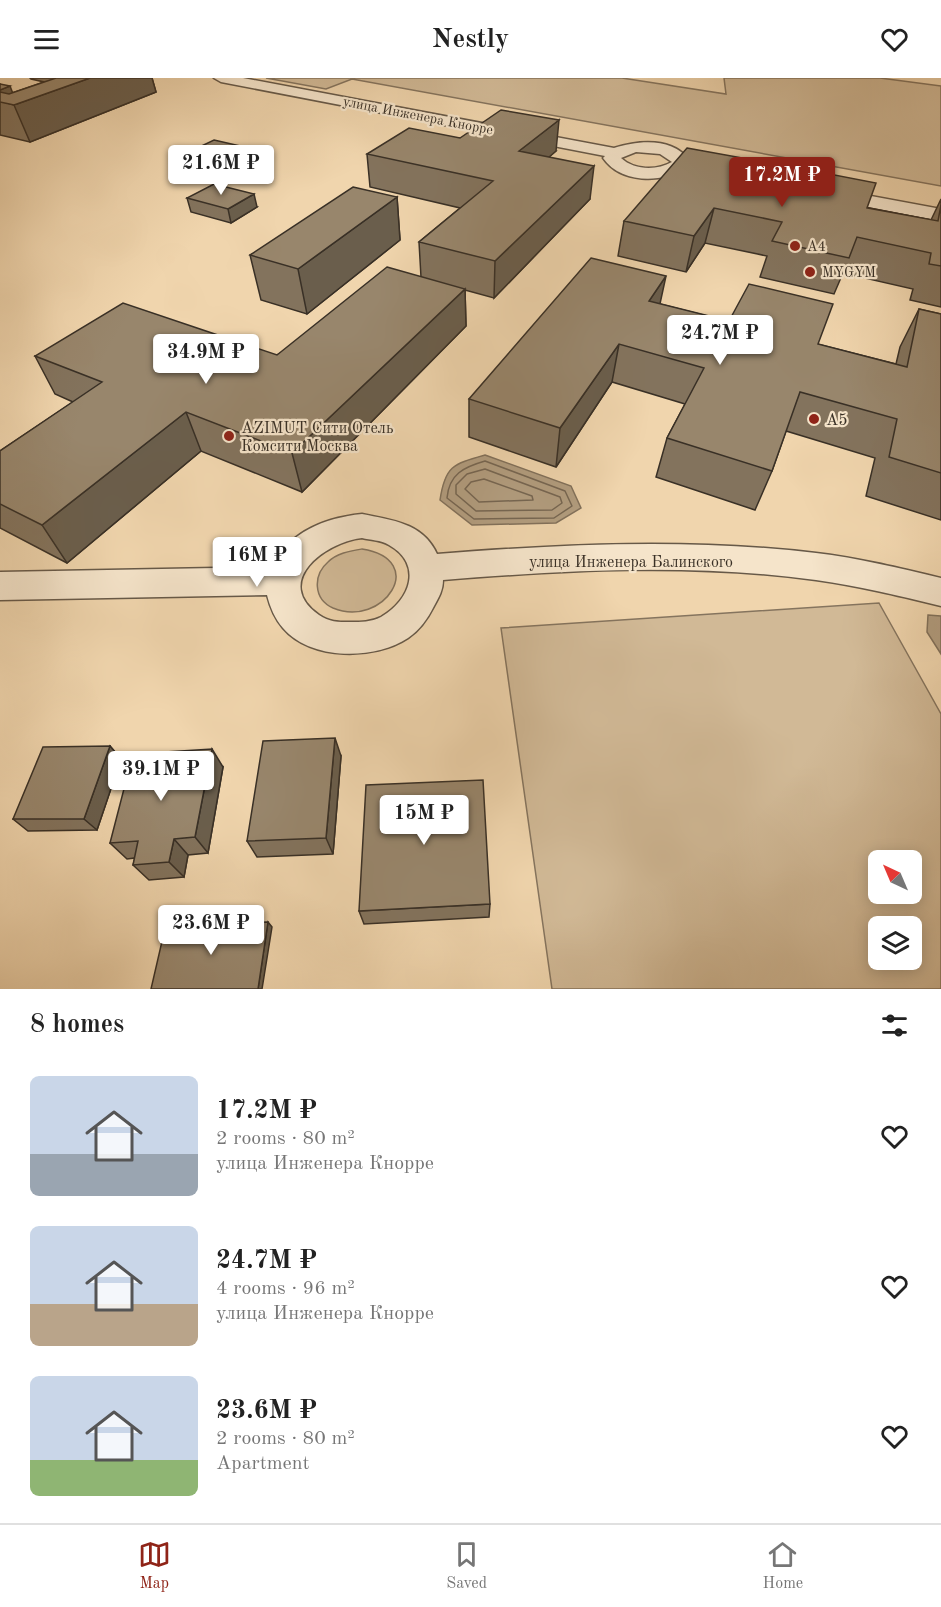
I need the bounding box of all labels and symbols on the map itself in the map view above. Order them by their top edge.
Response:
street label: улица Инженера Кнорре [342,95,494,137]
pin: 21.6M ₽ [166,145,276,196]
pin: 17.2M ₽ [727,157,837,208]
marker: А4 [788,239,802,253]
place label: А4 [807,240,826,254]
marker: MYGYM [803,265,817,279]
place label: MYGYM [822,266,876,280]
pin: 24.7M ₽ [665,315,775,366]
pin: 34.9M ₽ [151,334,261,385]
marker: А5 [807,412,821,426]
place label: А5 [826,413,848,429]
place label: AZIMUT Сити Отель Комсити Москва [241,421,393,455]
marker: AZIMUT Сити Отель Комсити Москва [222,429,236,443]
pin: 16M ₽ [215,537,299,588]
street label: улица Инженера Балинского [529,555,733,571]
pin: 39.1M ₽ [106,751,216,802]
pin: 15M ₽ [382,795,466,846]
north arrow [868,850,922,904]
pin: 23.6M ₽ [156,905,266,956]

